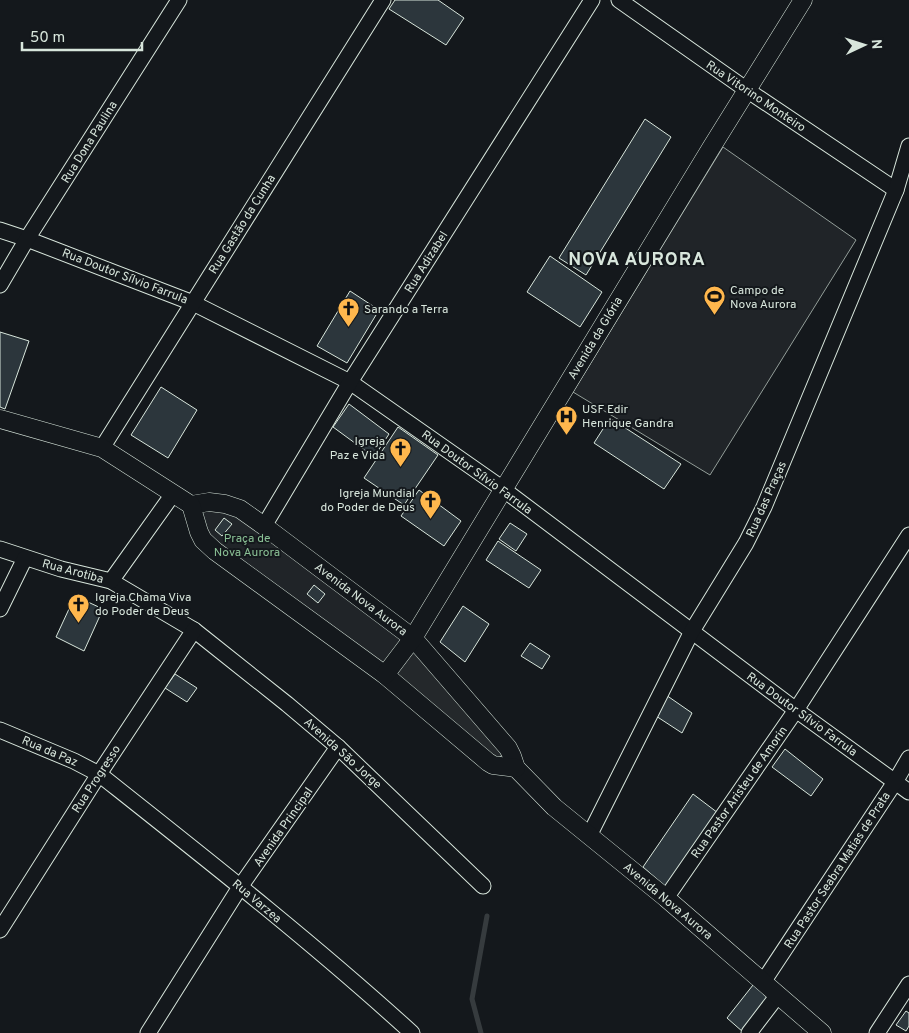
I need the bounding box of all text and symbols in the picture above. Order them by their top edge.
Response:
scale bar [22,20,142,52]
north arrow [839,20,889,70]
text: 50 m [30,29,65,48]
text: N [867,39,884,50]
street label: Rua Vitorino Monteiro [702,57,809,136]
street label: Rua Dona Paulina [58,98,122,187]
street label: Rua Gastão da Cunha [206,172,280,277]
street label: Rua Adizabel [402,229,452,296]
street label: Rua Doutor Sílvio Farrula [59,246,190,308]
district label: NOVA AURORA [568,249,706,272]
place label: Campo de Nova Aurora [730,283,796,313]
sports icon: Campo de Nova Aurora [702,285,726,316]
street label: Avenida da Glória [565,294,627,383]
church icon: Sarando a Terra [336,297,360,328]
place label: Sarando a Terra [364,302,448,318]
place label: USF Edir Henrique Gandra [582,402,673,432]
hospital icon: USF Edir Henrique Gandra [554,404,578,435]
street label: Rua Doutor Sílvio Farrula [418,427,535,519]
place label: Igreja Paz e Vida [330,434,385,464]
church icon: Igreja Paz e Vida [389,436,413,467]
street label: Rua das Praças [743,459,791,540]
place label: Igreja Mundial do Poder de Deus [321,486,415,516]
church icon: Igreja Mundial do Poder de Deus [419,488,443,519]
park label: Praça de Nova Aurora [214,531,280,561]
street label: Rua Arotiba [40,556,105,588]
street label: Avenida Nova Aurora [311,560,410,640]
place label: Igreja Chama Viva do Poder de Deus [95,590,191,620]
church icon: Igreja Chama Viva do Poder de Deus [67,592,91,623]
street label: Rua Doutor Sílvio Farrula [743,669,860,761]
street label: Avenida São Jorge [300,714,385,793]
street label: Rua Pastor Aristeu de Amorin [688,723,792,862]
street label: Rua da Paz [19,733,80,771]
street label: Rua Progresso [69,742,125,817]
street label: Avenida Principal [250,785,317,870]
street label: Rua Pastor Seabra Matias de Prata [781,789,895,952]
street label: Avenida Nova Aurora [619,860,716,944]
street label: Rua Varzea [228,876,284,927]

